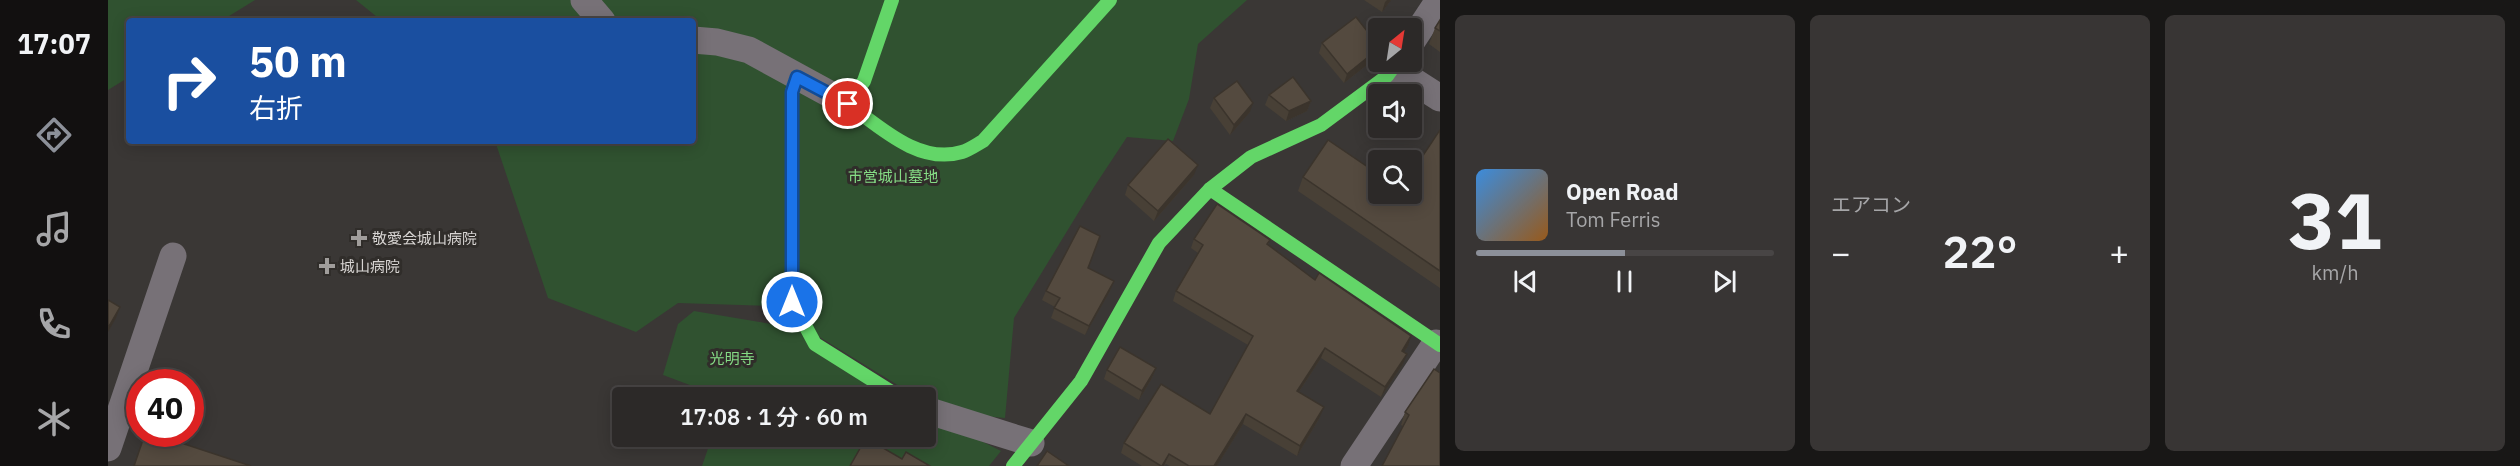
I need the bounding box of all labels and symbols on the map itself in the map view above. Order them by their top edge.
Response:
north arrow [1368,18,1422,72]
pin [822,78,873,129]
park label: 市営城山墓地 [848,167,938,186]
marker: 敬愛会城山病院 [350,229,368,247]
place label: 敬愛会城山病院 [372,229,477,248]
marker: 城山病院 [318,257,336,275]
place label: 城山病院 [340,257,400,276]
position arrow [760,270,824,334]
park label: 光明寺 [709,349,755,368]
speed limit sign: 40 [126,369,204,447]

